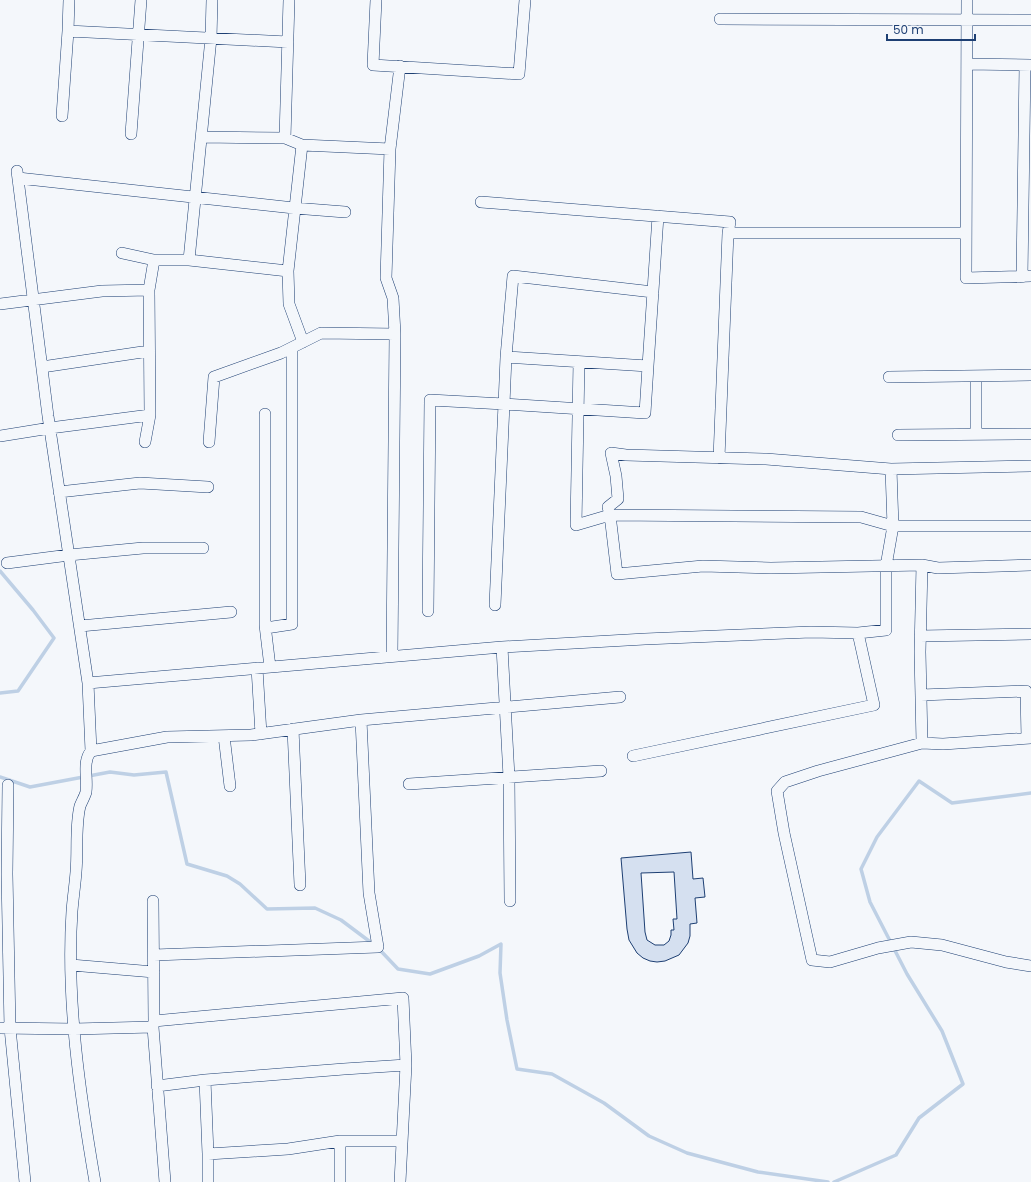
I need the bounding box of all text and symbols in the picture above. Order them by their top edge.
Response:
scale bar [887,16,975,42]
text: 50 m [893,21,924,38]

